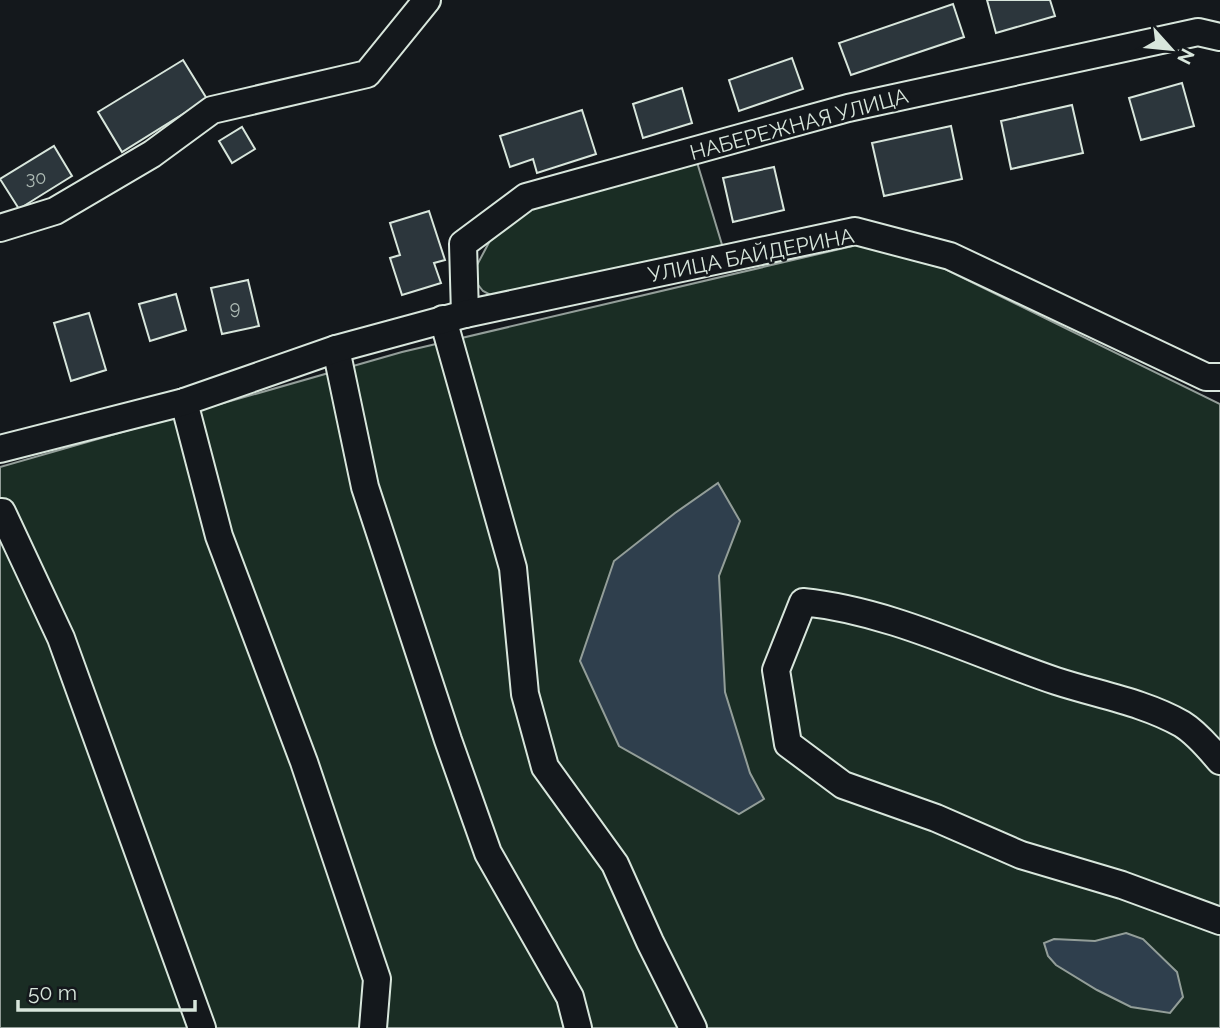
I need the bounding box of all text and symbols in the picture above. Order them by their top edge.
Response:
north arrow [1136,14,1206,84]
text: N [1173,45,1199,68]
street label: НАБЕРЕЖНАЯ УЛИЦА [687,83,911,165]
house number: 30 [26,167,46,188]
street label: УЛИЦА БАЙДЕРИНА [646,223,856,287]
house number: 9 [230,297,240,318]
scale bar [18,968,194,1012]
text: 50 m [28,980,77,1005]

